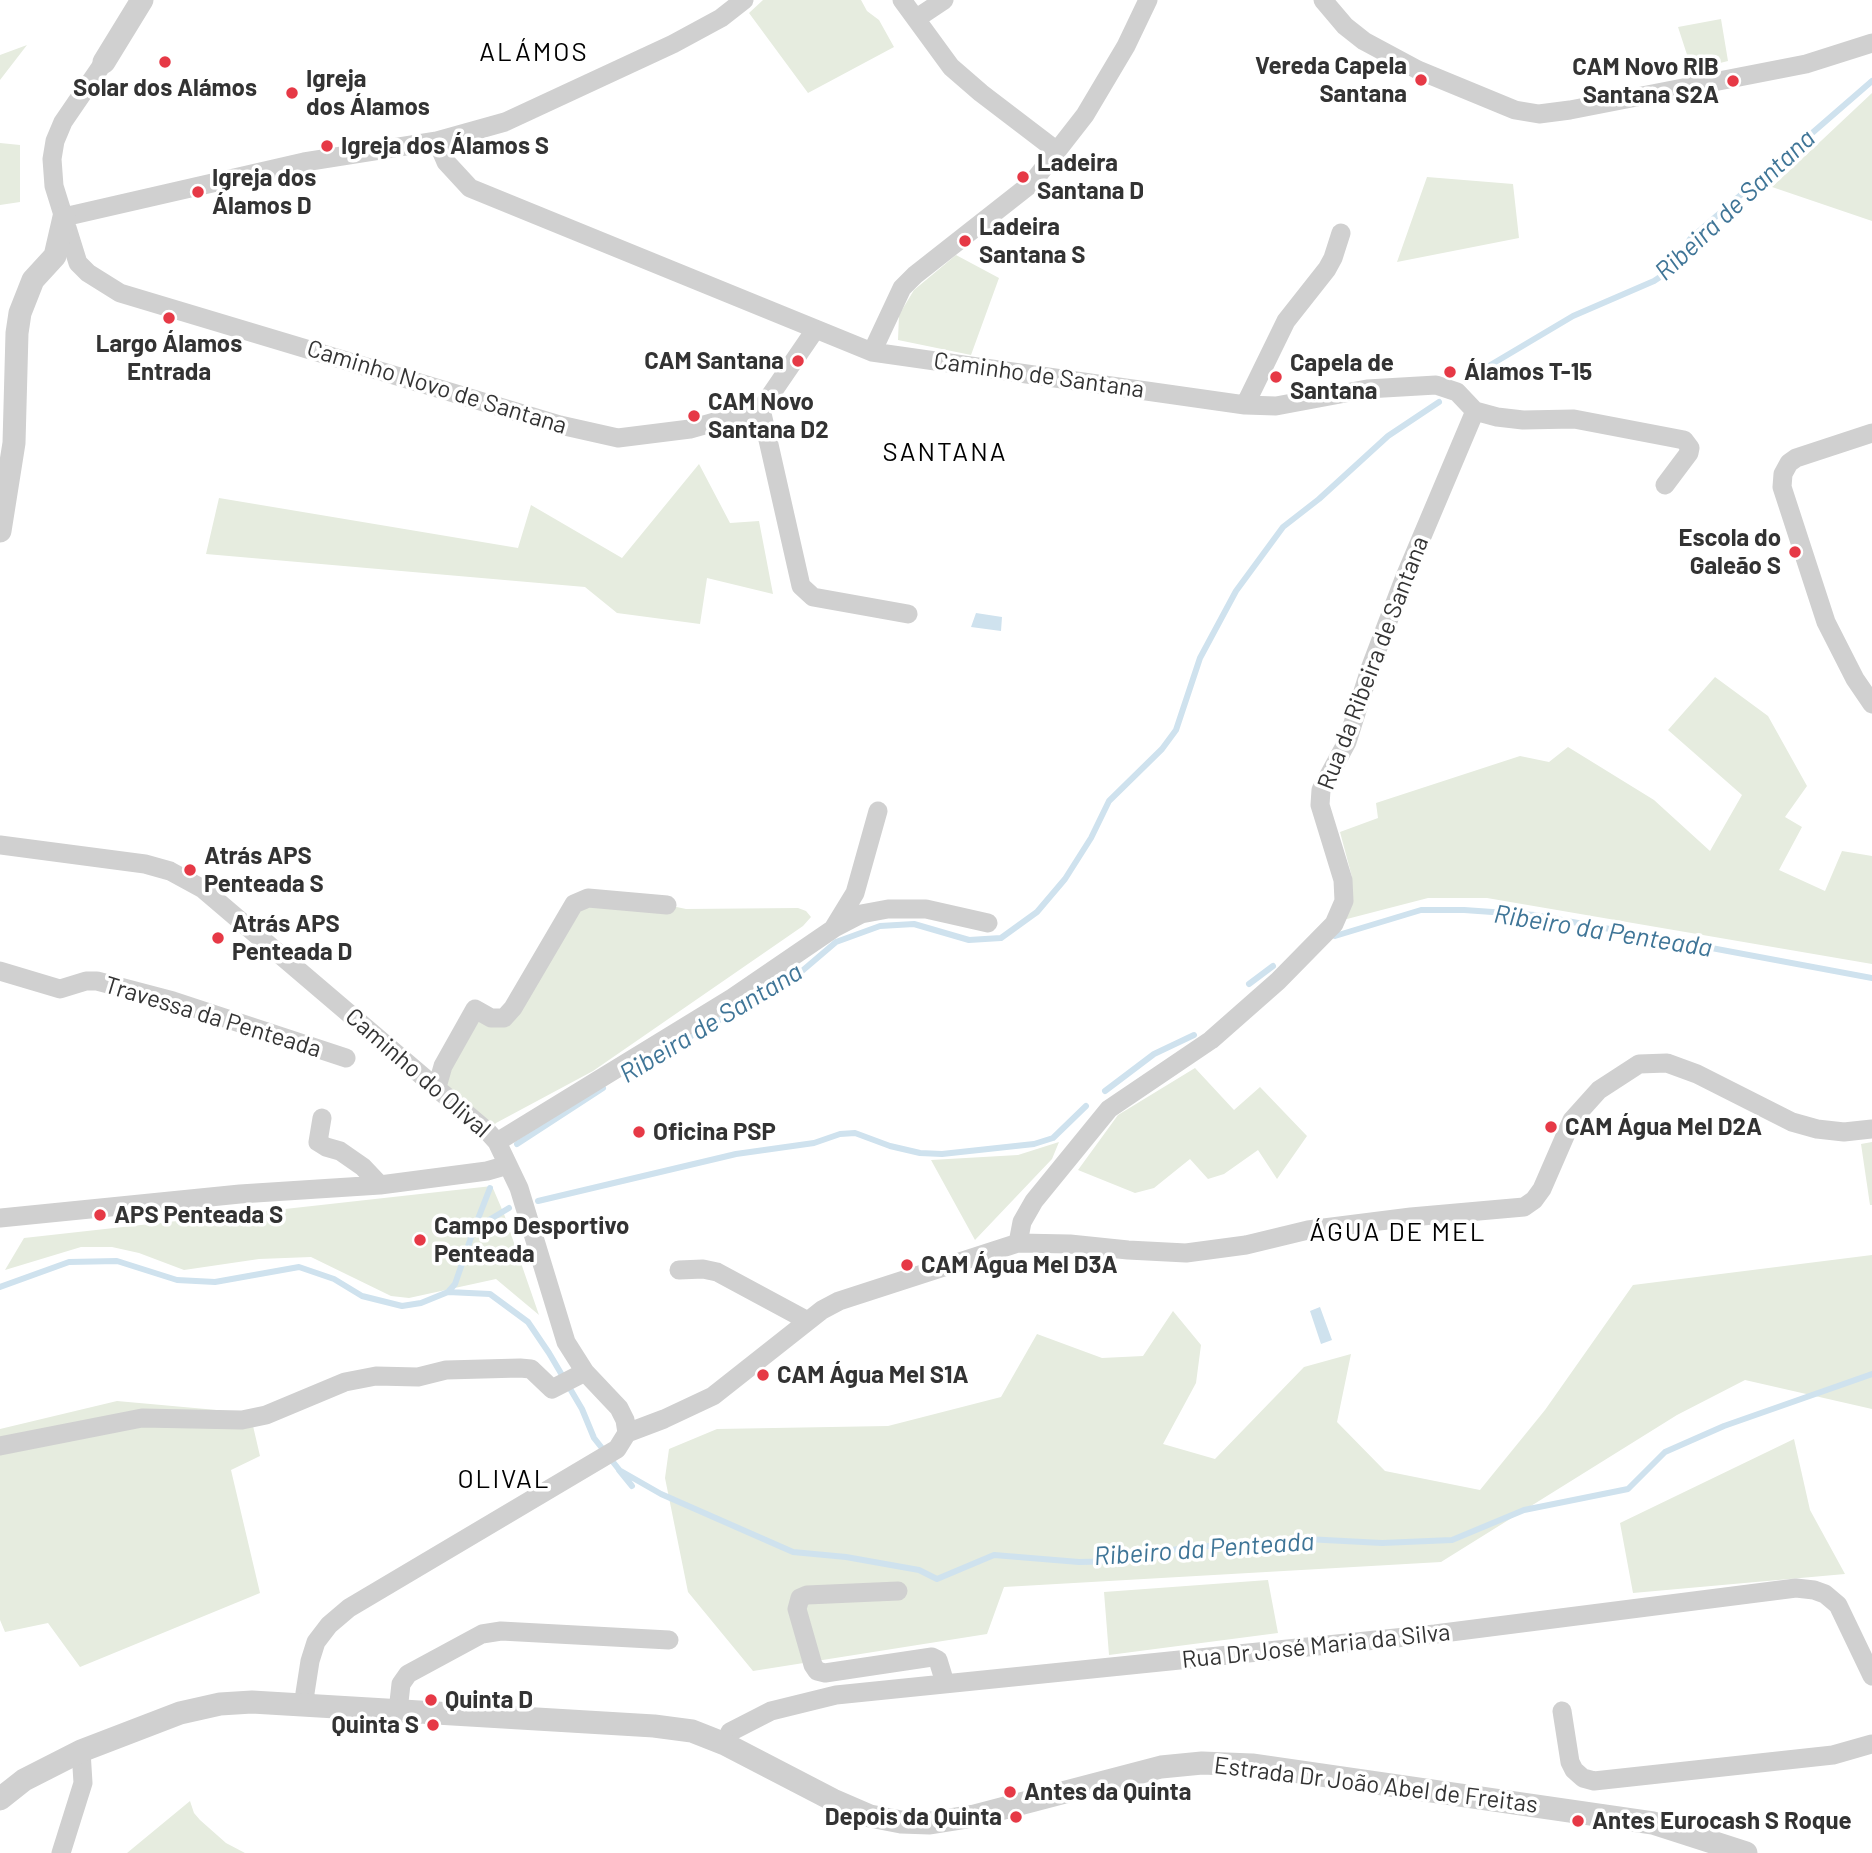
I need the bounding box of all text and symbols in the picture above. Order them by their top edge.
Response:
district label: ALÁMOS [480,36,588,68]
place label: Vereda Capela Santana [1255,52,1407,108]
place label: CAM Novo RIB Santana S2A [1572,53,1719,109]
marker: Solar dos Alámos [157,54,173,70]
place label: Igreja dos Álamos [306,65,430,121]
marker: Vereda Capela Santana [1413,72,1429,88]
marker: CAM Novo RIB Santana S2A [1725,73,1741,89]
place label: Solar dos Alámos [73,74,257,102]
marker: Igreja dos Álamos [284,85,300,101]
water label: Ribeira de Santana [1648,123,1822,287]
place label: Igreja dos Álamos S [341,132,549,160]
marker: Igreja dos Álamos S [319,138,335,154]
place label: Ladeira Santana D [1037,149,1144,205]
place label: Igreja dos Álamos D [212,164,316,220]
marker: Ladeira Santana D [1015,169,1031,185]
marker: Igreja dos Álamos D [190,184,206,200]
place label: Ladeira Santana S [979,213,1086,269]
marker: Ladeira Santana S [957,233,973,249]
marker: Largo Álamos Entrada [161,310,177,326]
place label: Largo Álamos Entrada [96,330,242,386]
street label: Caminho Novo de Santana [304,334,570,440]
street label: Caminho de Santana [932,346,1146,404]
place label: CAM Santana [644,347,784,375]
place label: Capela de Santana [1290,349,1394,405]
marker: CAM Santana [790,353,806,369]
place label: Álamos T-15 [1464,358,1592,386]
marker: Álamos T-15 [1442,364,1458,380]
marker: Capela de Santana [1268,369,1284,385]
place label: CAM Novo Santana D2 [708,388,829,444]
marker: CAM Novo Santana D2 [686,408,702,424]
district label: SANTANA [883,436,1007,468]
place label: Escola do Galeão S [1679,524,1781,580]
street label: Rua da Ribeira de Santana [1311,532,1435,794]
marker: Escola do Galeão S [1787,544,1803,560]
place label: Atrás APS Penteada S [204,842,324,898]
marker: Atrás APS Penteada S [182,862,198,878]
water label: Ribeiro da Penteada [1492,898,1714,964]
place label: Atrás APS Penteada D [232,910,352,966]
marker: Atrás APS Penteada D [210,930,226,946]
water label: Ribeira de Santana [614,956,808,1090]
street label: Travessa da Penteada [101,970,325,1064]
street label: Caminho do Olival [340,1002,496,1144]
place label: CAM Água Mel D2A [1565,1113,1762,1141]
place label: Oficina PSP [653,1118,776,1146]
marker: CAM Água Mel D2A [1543,1119,1559,1135]
marker: Oficina PSP [631,1124,647,1140]
place label: APS Penteada S [114,1201,283,1229]
marker: APS Penteada S [92,1207,108,1223]
place label: Campo Desportivo Penteada [434,1212,629,1268]
district label: ÁGUA DE MEL [1311,1216,1485,1248]
marker: Campo Desportivo Penteada [412,1232,428,1248]
place label: CAM Água Mel D3A [921,1251,1118,1279]
marker: CAM Água Mel D3A [899,1257,915,1273]
place label: CAM Água Mel S1A [777,1361,969,1389]
marker: CAM Água Mel S1A [755,1367,771,1383]
district label: OLIVAL [458,1463,550,1495]
water label: Ribeiro da Penteada [1093,1526,1315,1572]
street label: Rua Dr José Maria da Silva [1180,1618,1452,1674]
place label: Quinta D [445,1686,533,1714]
marker: Quinta D [423,1692,439,1708]
place label: Quinta S [332,1711,419,1739]
marker: Quinta S [425,1717,441,1733]
street label: Estrada Dr João Abel de Freitas [1213,1751,1539,1819]
place label: Antes da Quinta [1024,1778,1191,1806]
marker: Antes da Quinta [1002,1784,1018,1800]
place label: Depois da Quinta [825,1803,1002,1831]
place label: Antes Eurocash S Roque [1592,1807,1852,1835]
marker: Depois da Quinta [1008,1809,1024,1825]
marker: Antes Eurocash S Roque [1570,1813,1586,1829]

